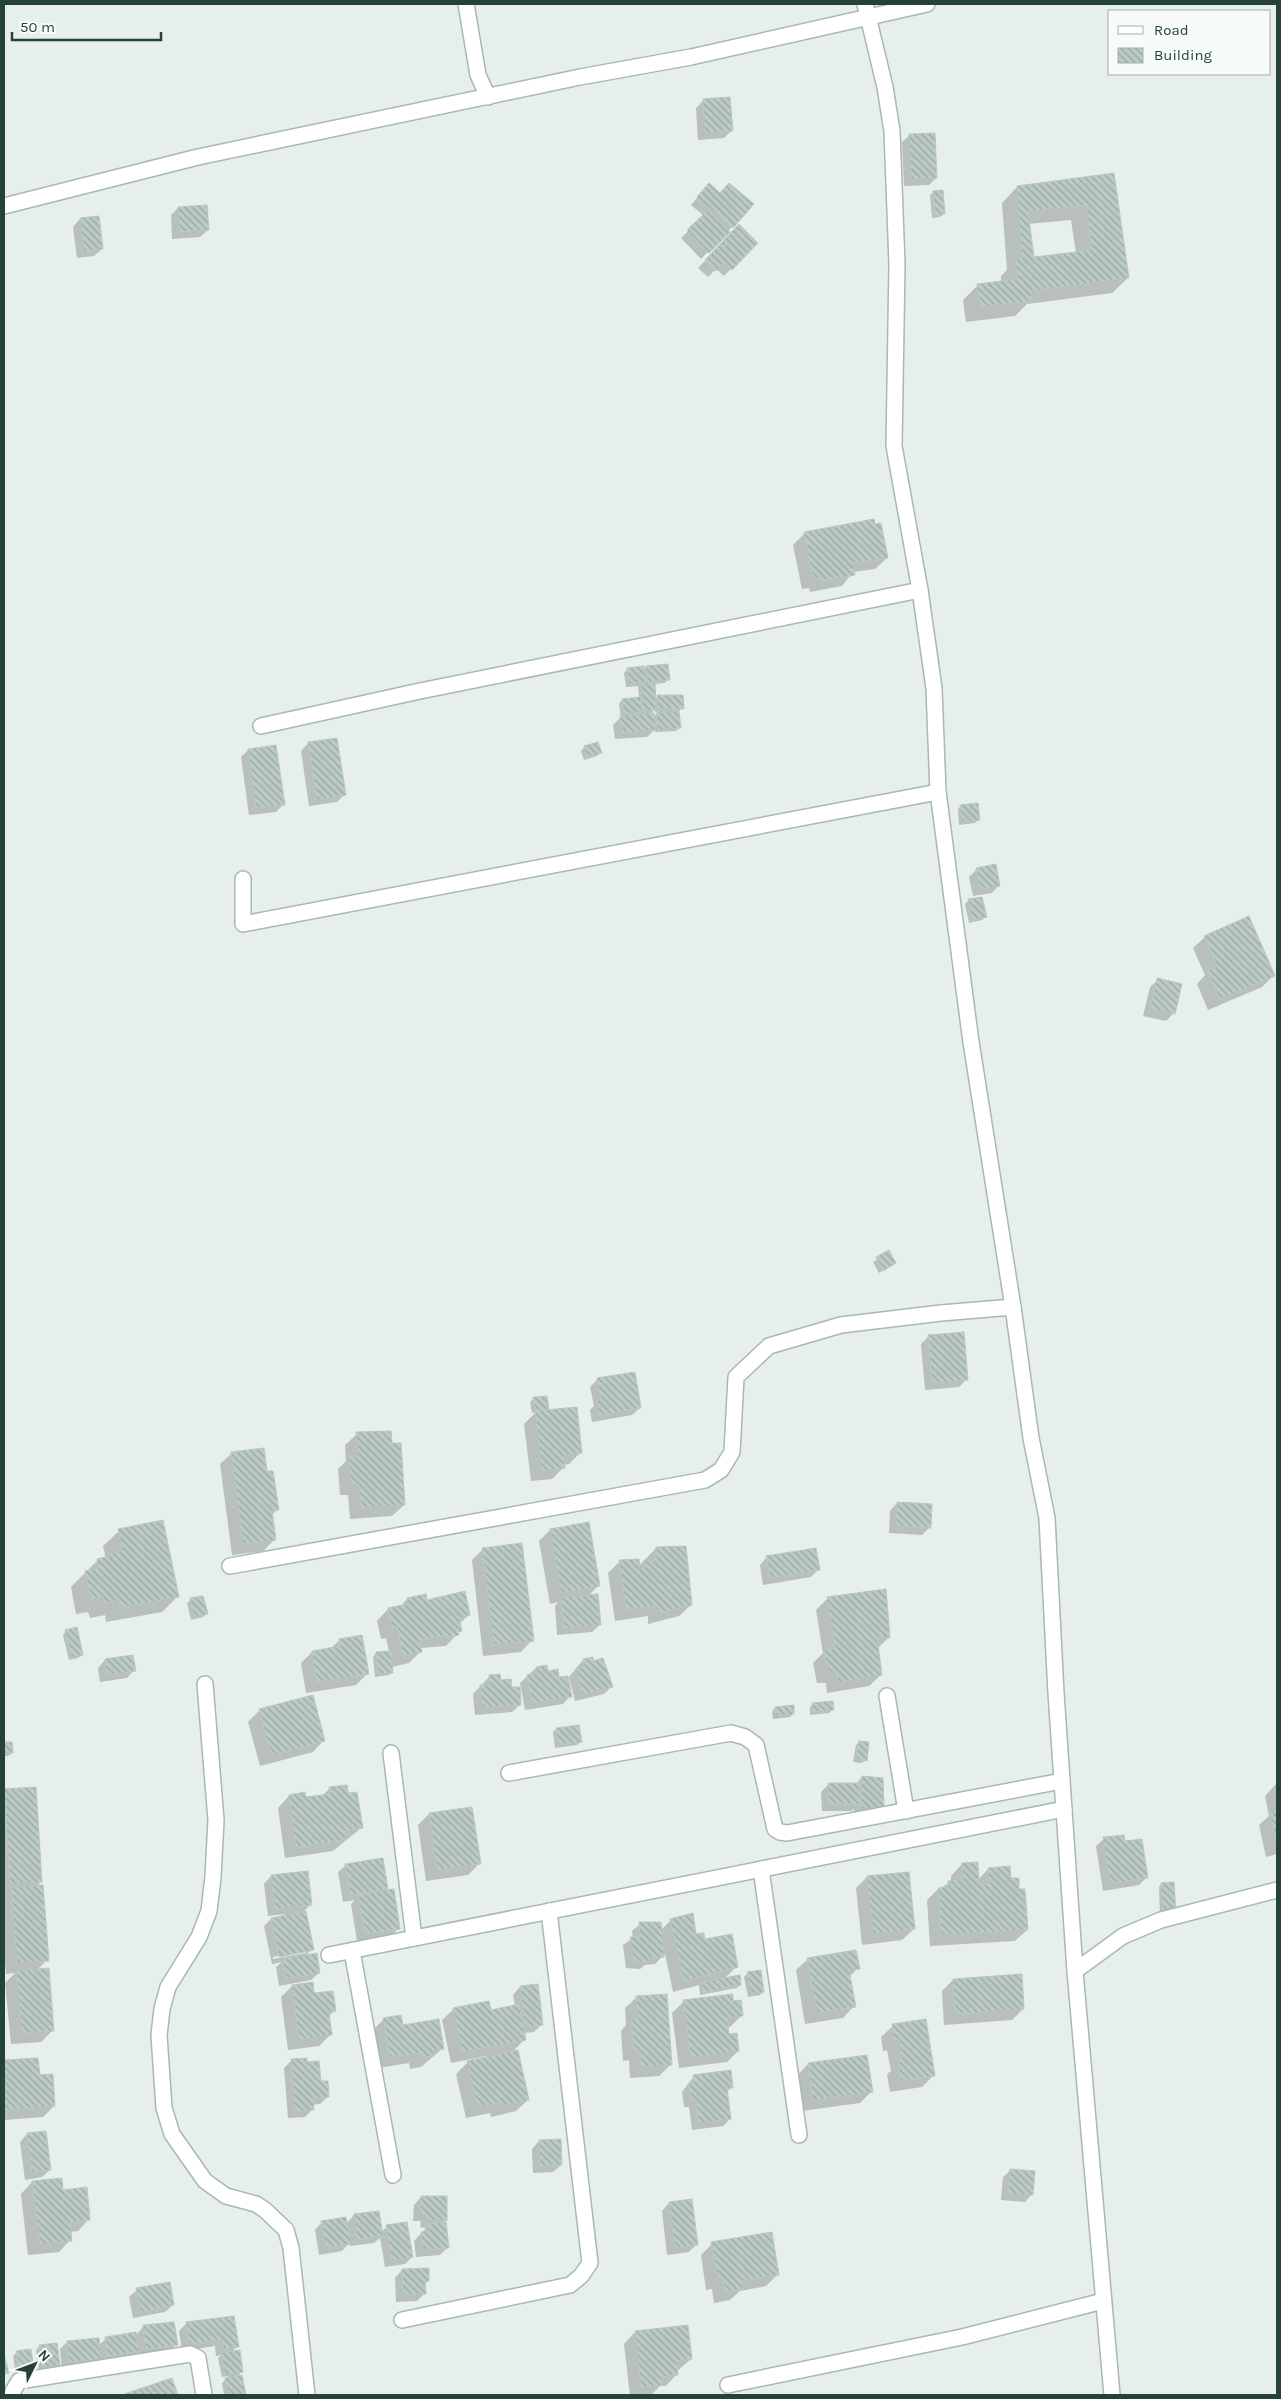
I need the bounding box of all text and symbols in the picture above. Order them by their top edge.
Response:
scale bar [12,10,161,42]
legend [1108,10,1271,75]
text: 50 m [20,18,55,36]
text: Road [1154,21,1189,39]
text: Building [1154,46,1212,64]
north arrow [10,2339,60,2389]
text: N [35,2346,54,2365]

